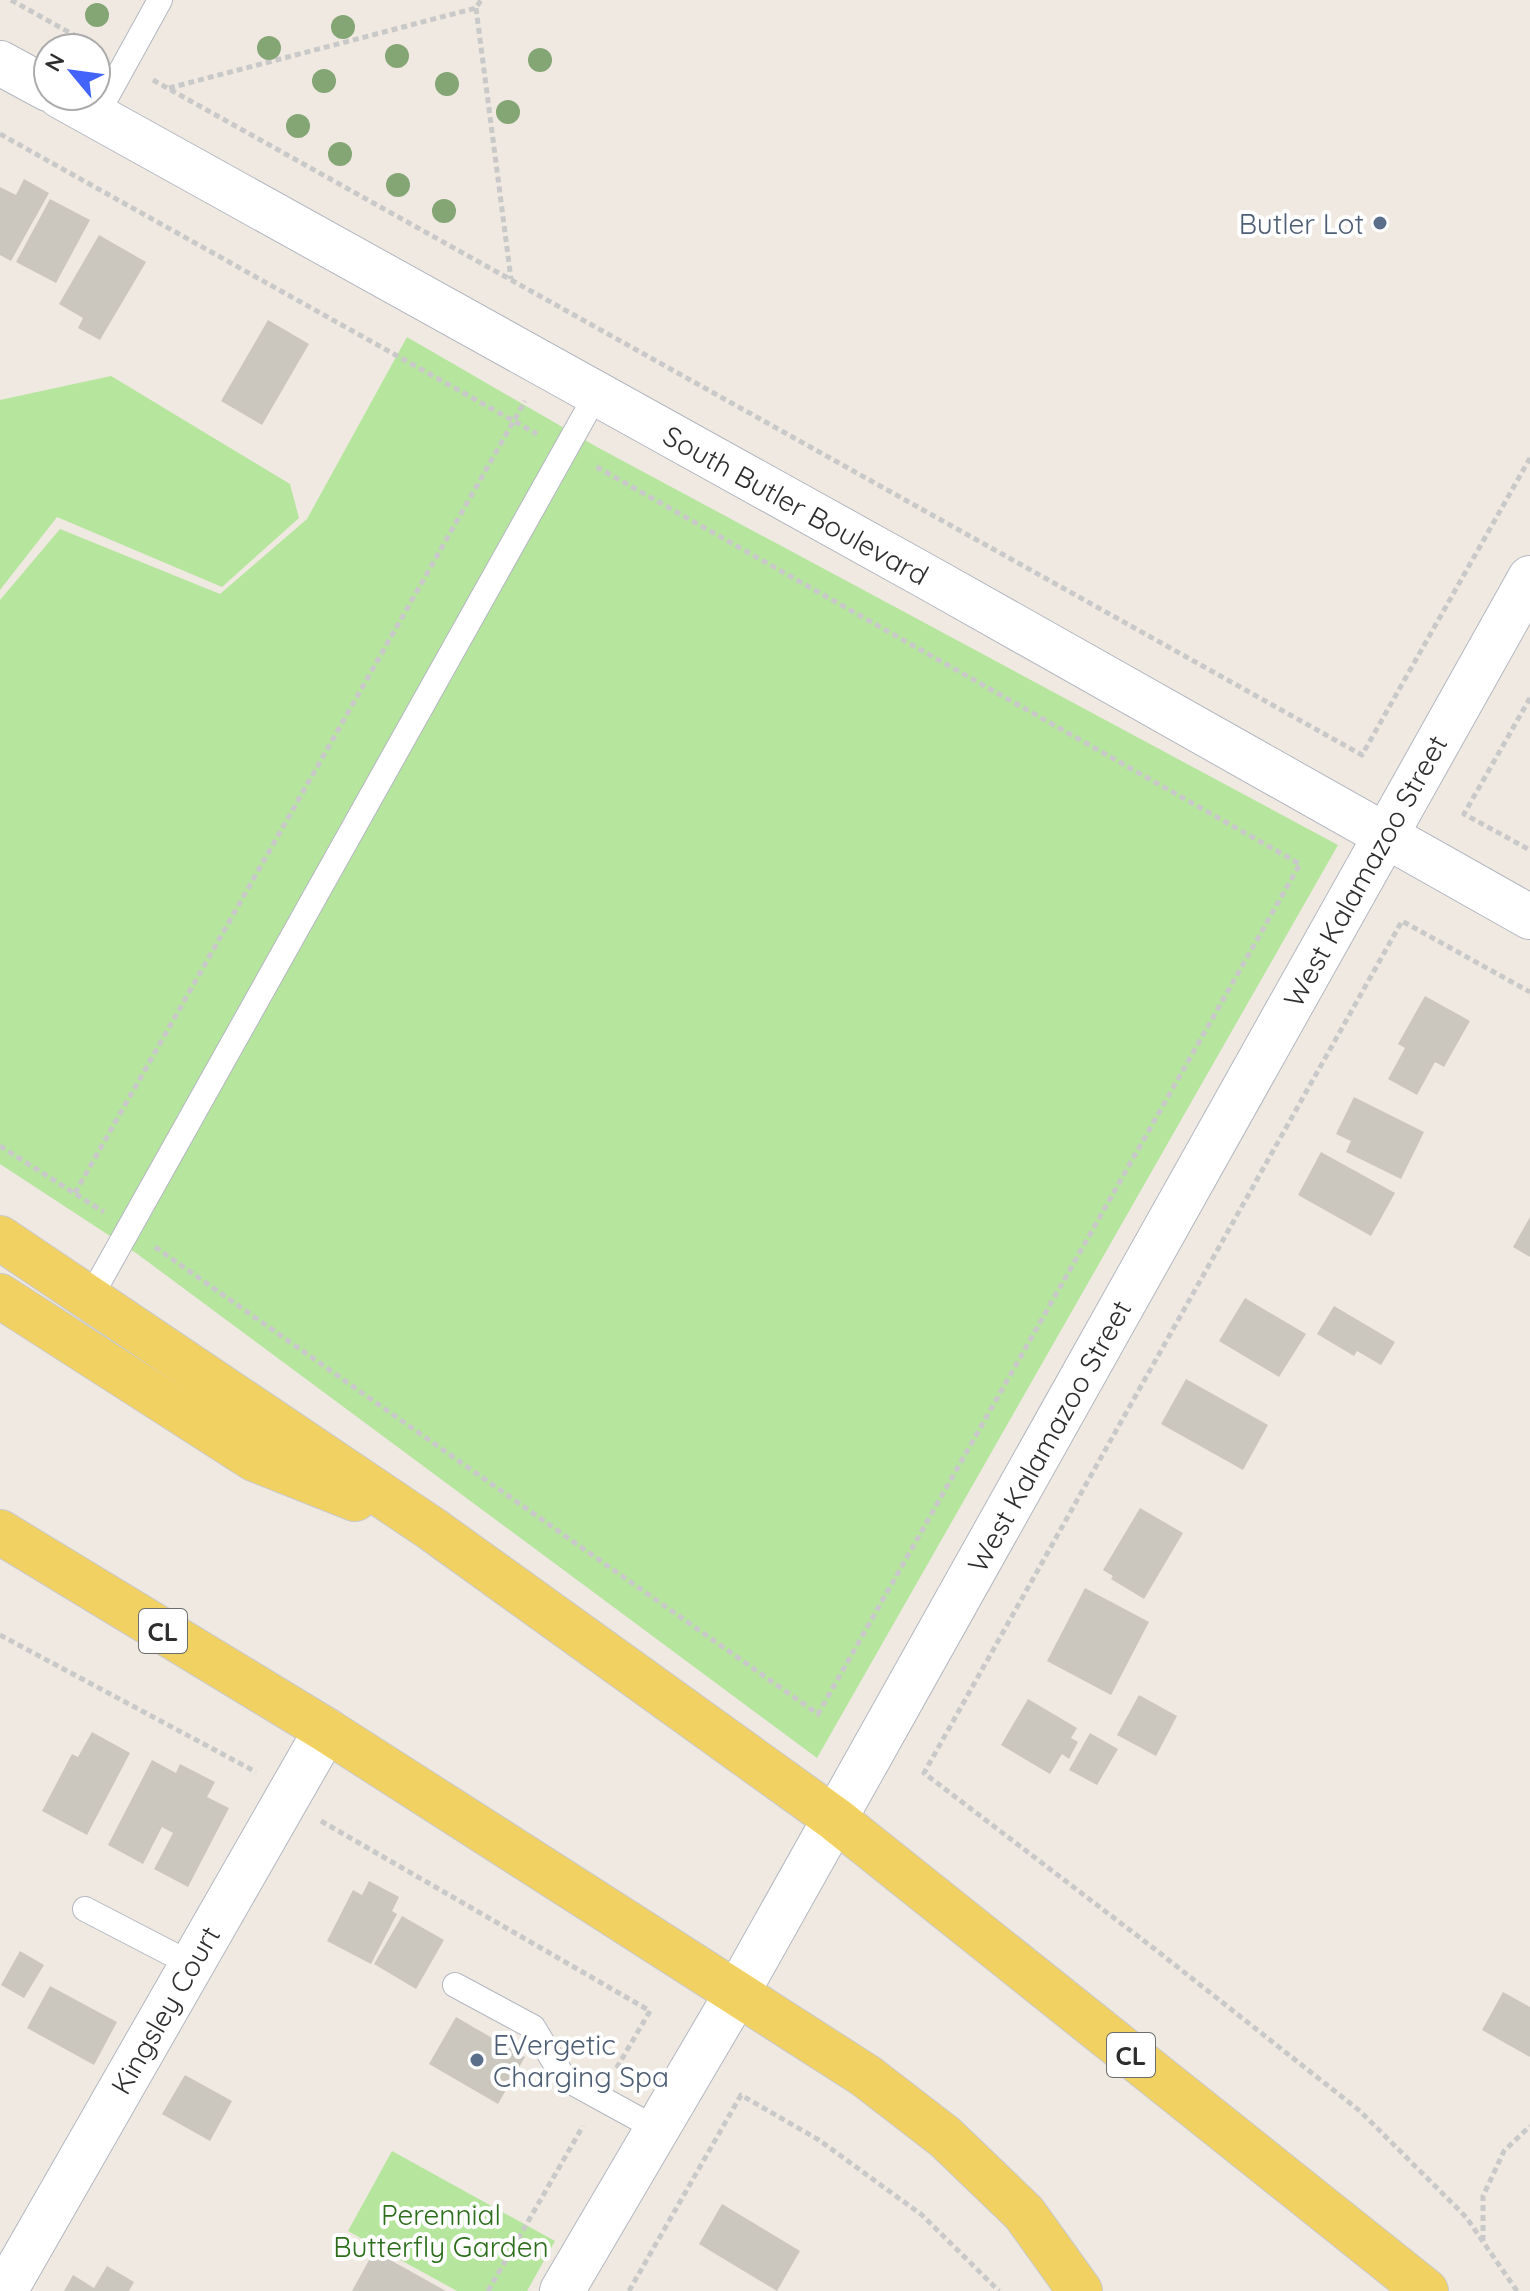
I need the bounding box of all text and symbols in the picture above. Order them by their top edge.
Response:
north arrow [32,32,112,112]
text: N [38,48,71,76]
place label: Butler Lot [1239,206,1364,241]
marker: Butler Lot [1371,214,1389,232]
street label: South Butler Boulevard [657,418,935,592]
street label: West Kalamazoo Street [1276,729,1454,1013]
street label: West Kalamazoo Street [960,1294,1138,1578]
road number: CL [139,1609,187,1653]
street label: Kingsley Court [103,1920,227,2100]
place label: EVergetic Charging Spa [493,2027,669,2094]
road number: CL [1107,2033,1155,2077]
marker: EVergetic Charging Spa [468,2051,486,2069]
park label: Perennial Butterfly Garden [333,2197,549,2264]

